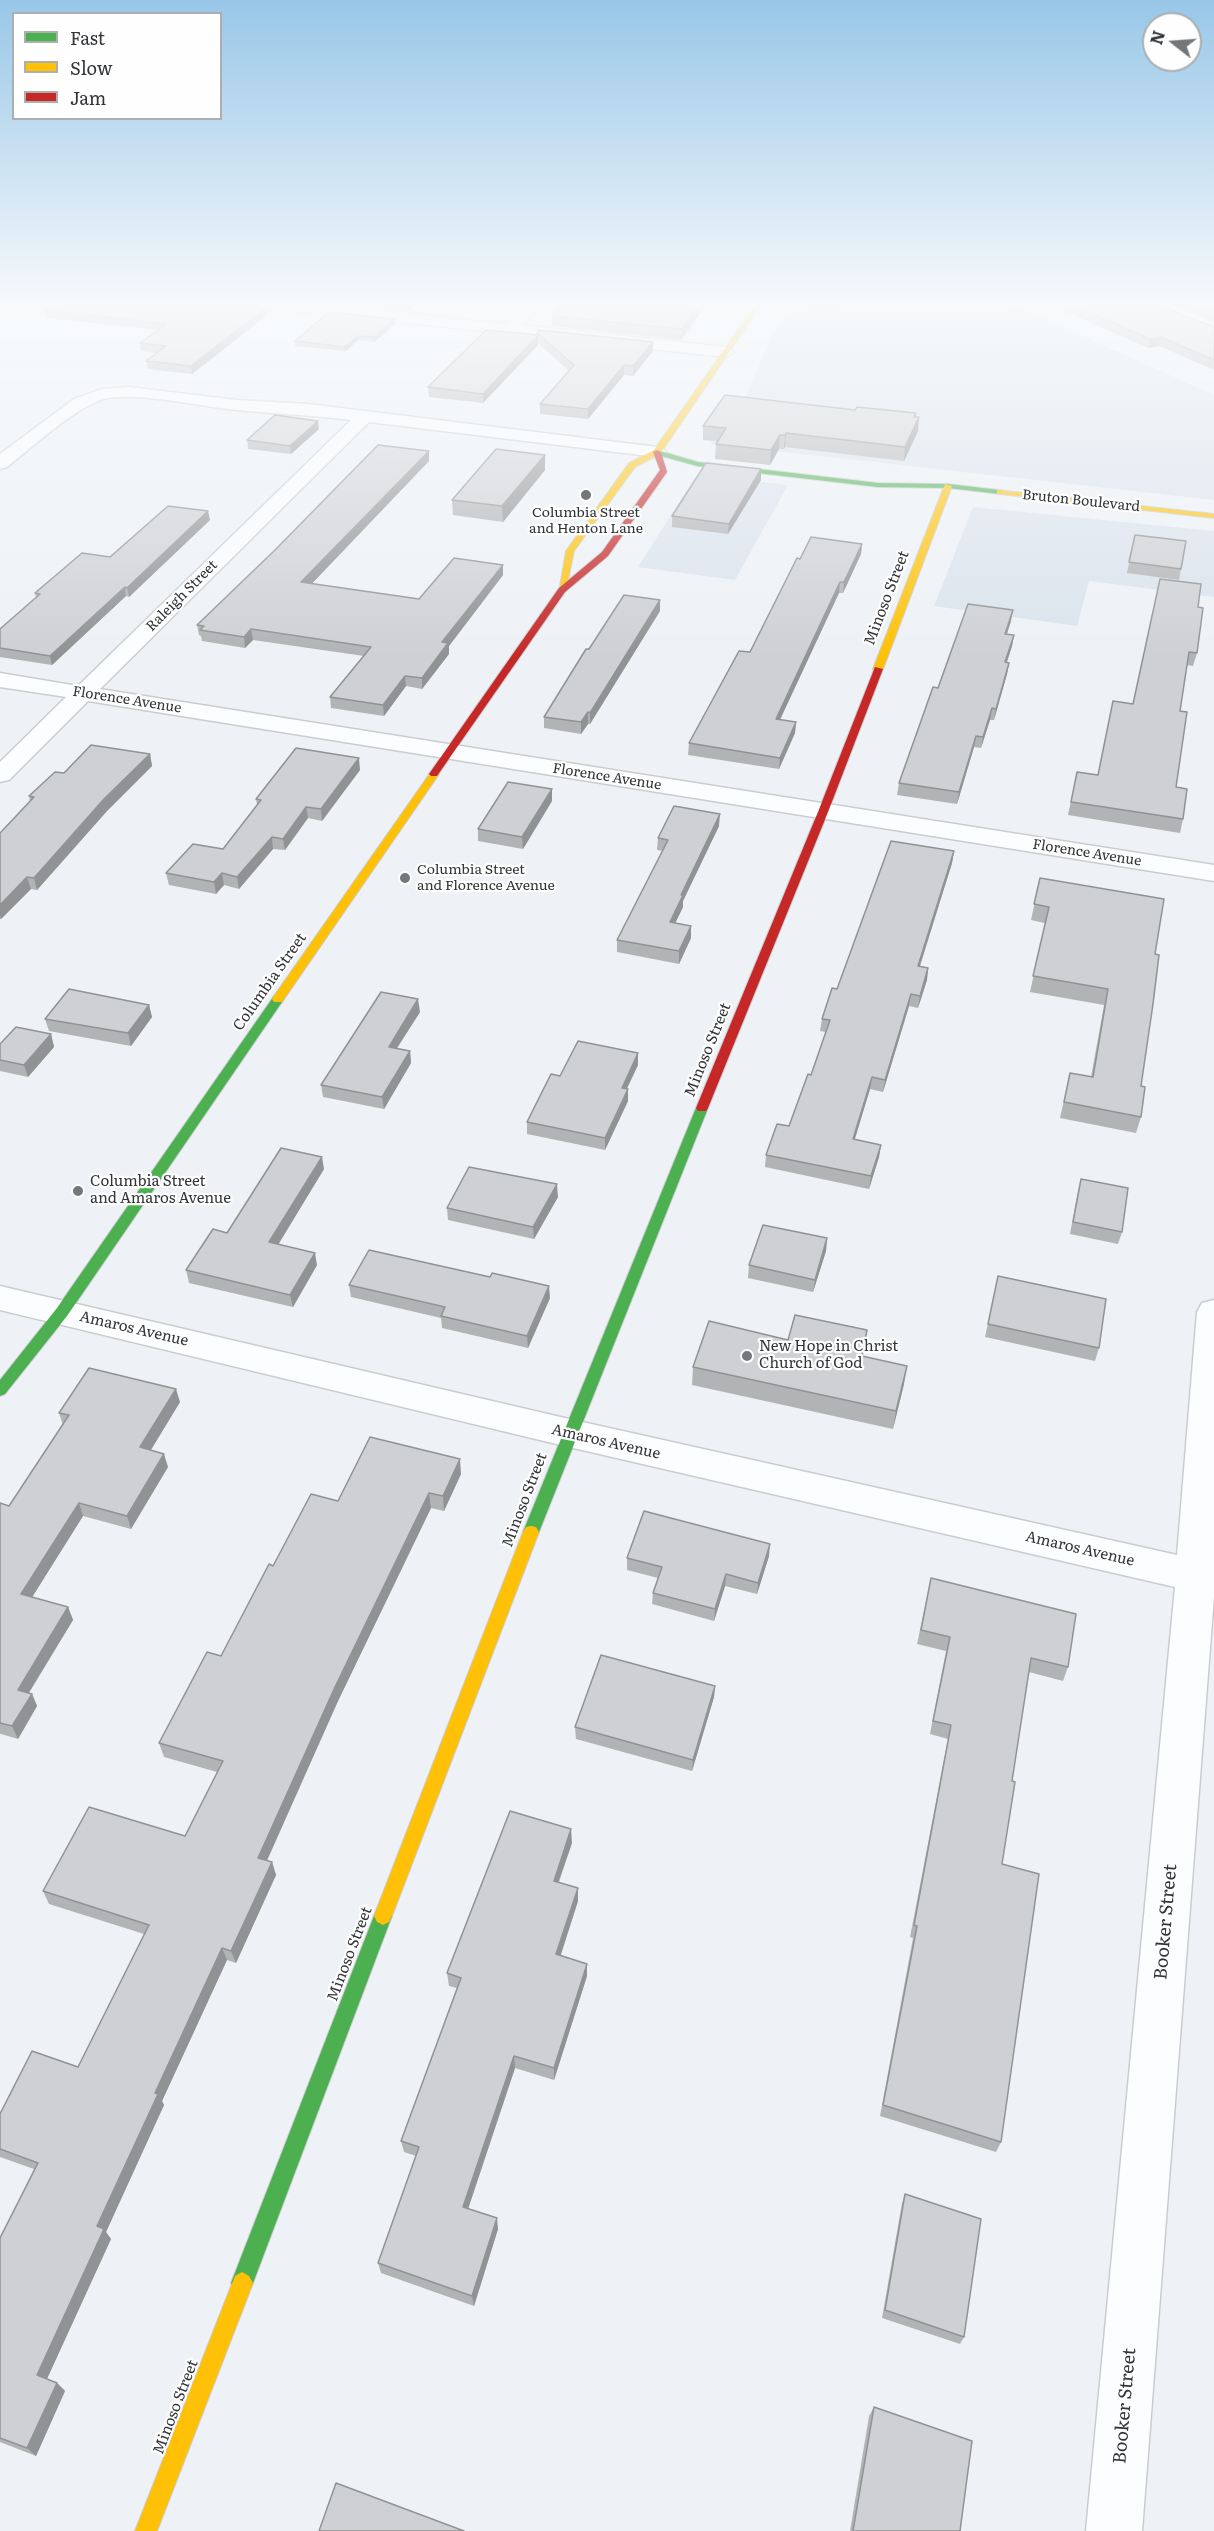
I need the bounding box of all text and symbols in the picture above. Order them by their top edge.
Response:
legend [12,12,222,120]
north arrow [1142,12,1202,72]
text: Fast [70,24,105,51]
text: N [1143,27,1170,47]
text: Slow [70,54,112,81]
text: Jam [70,84,106,111]
street label: Bruton Boulevard [1021,486,1141,516]
marker: Columbia Street and Henton Lane [579,488,593,502]
place label: Columbia Street and Henton Lane [529,505,643,538]
street label: Minoso Street [861,548,913,648]
street label: Raleigh Street [143,557,221,635]
street label: Florence Avenue [71,683,183,717]
street label: Florence Avenue [551,760,663,794]
street label: Florence Avenue [1031,836,1143,870]
place label: Columbia Street and Florence Avenue [417,862,555,894]
marker: Columbia Street and Florence Avenue [398,871,412,885]
street label: Columbia Street [229,930,311,1034]
street label: Minoso Street [681,1000,735,1100]
place label: Columbia Street and Amaros Avenue [90,1173,231,1208]
marker: Columbia Street and Amaros Avenue [71,1184,85,1198]
street label: Amaros Avenue [78,1308,190,1350]
place label: New Hope in Christ Church of God [759,1338,898,1373]
marker: New Hope in Christ Church of God [740,1349,754,1363]
street label: Amaros Avenue [550,1421,662,1463]
street label: Minoso Street [499,1450,551,1550]
street label: Amaros Avenue [1024,1528,1136,1570]
street label: Booker Street [1150,1863,1182,1981]
street label: Minoso Street [324,1904,376,2004]
street label: Booker Street [1109,2347,1141,2465]
street label: Minoso Street [150,2357,202,2457]

